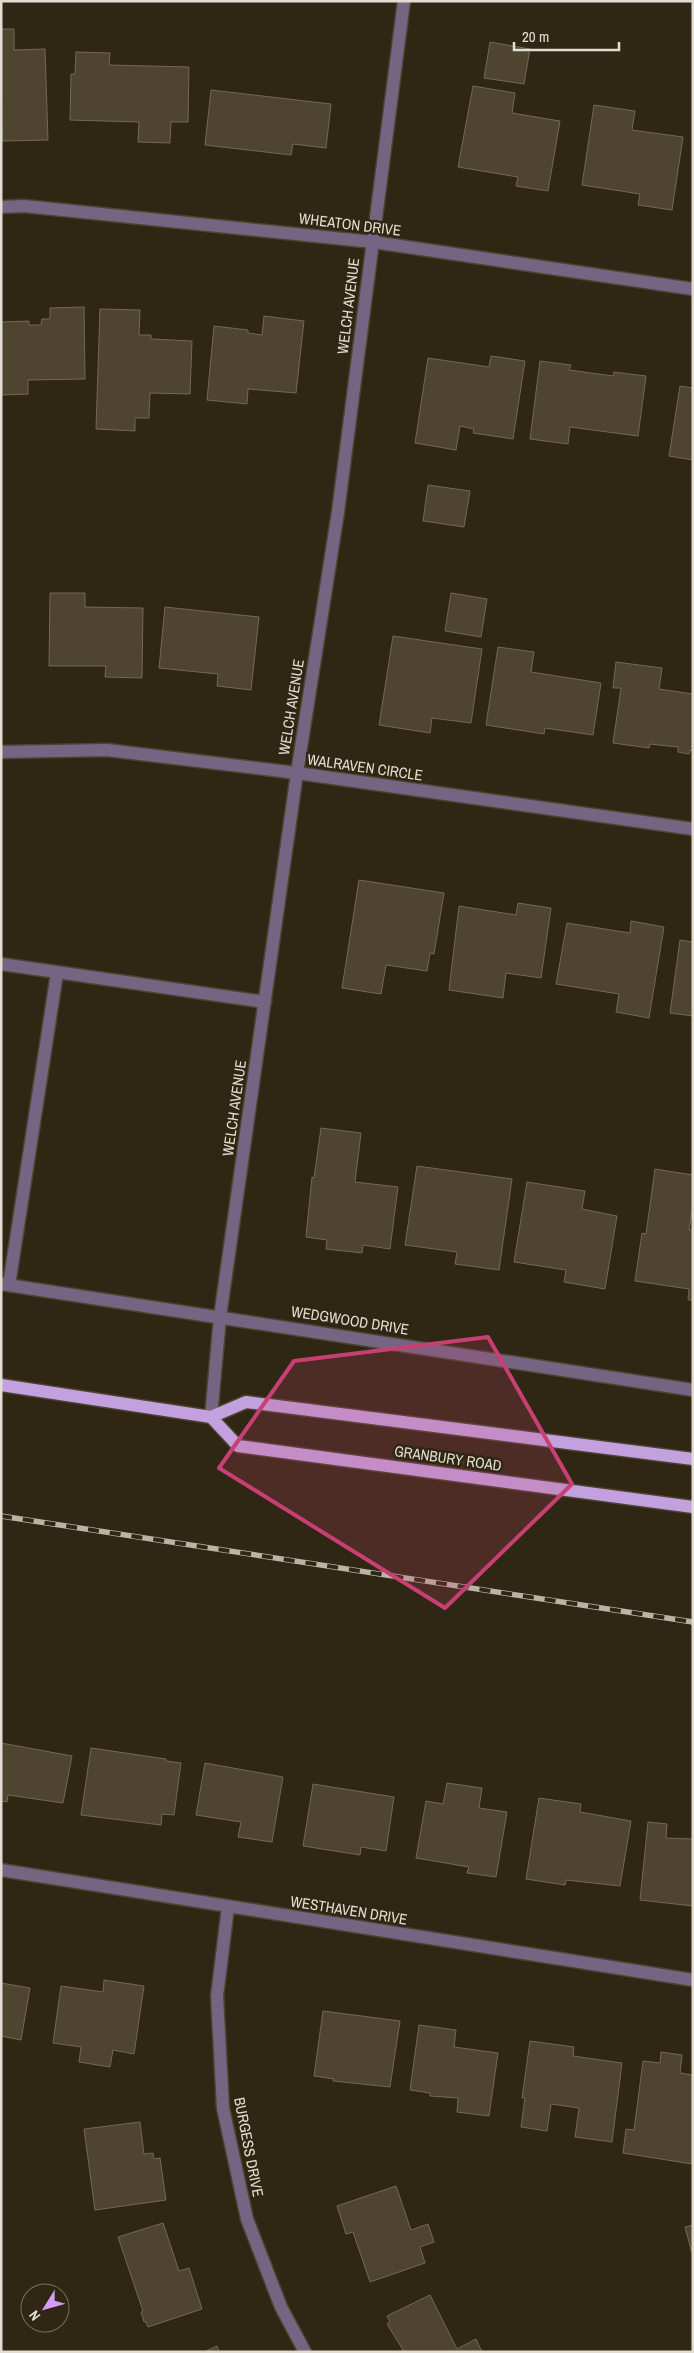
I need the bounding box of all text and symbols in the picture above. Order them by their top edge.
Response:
scale bar [514,20,619,52]
text: 20 m [522,26,549,47]
street label: WHEATON DRIVE [298,207,402,241]
street label: WELCH AVENUE [332,257,364,355]
street label: WELCH AVENUE [273,658,309,756]
street label: WALRAVEN CIRCLE [306,749,424,785]
street label: WELCH AVENUE [217,1059,251,1157]
street label: WEDGWOOD DRIVE [290,1300,410,1340]
street label: GRANBURY ROAD [393,1440,503,1476]
street label: WESTHAVEN DRIVE [289,1890,409,1930]
street label: BURGESS DRIVE [229,2095,269,2199]
north arrow [20,2283,70,2333]
text: N [25,2307,44,2325]

